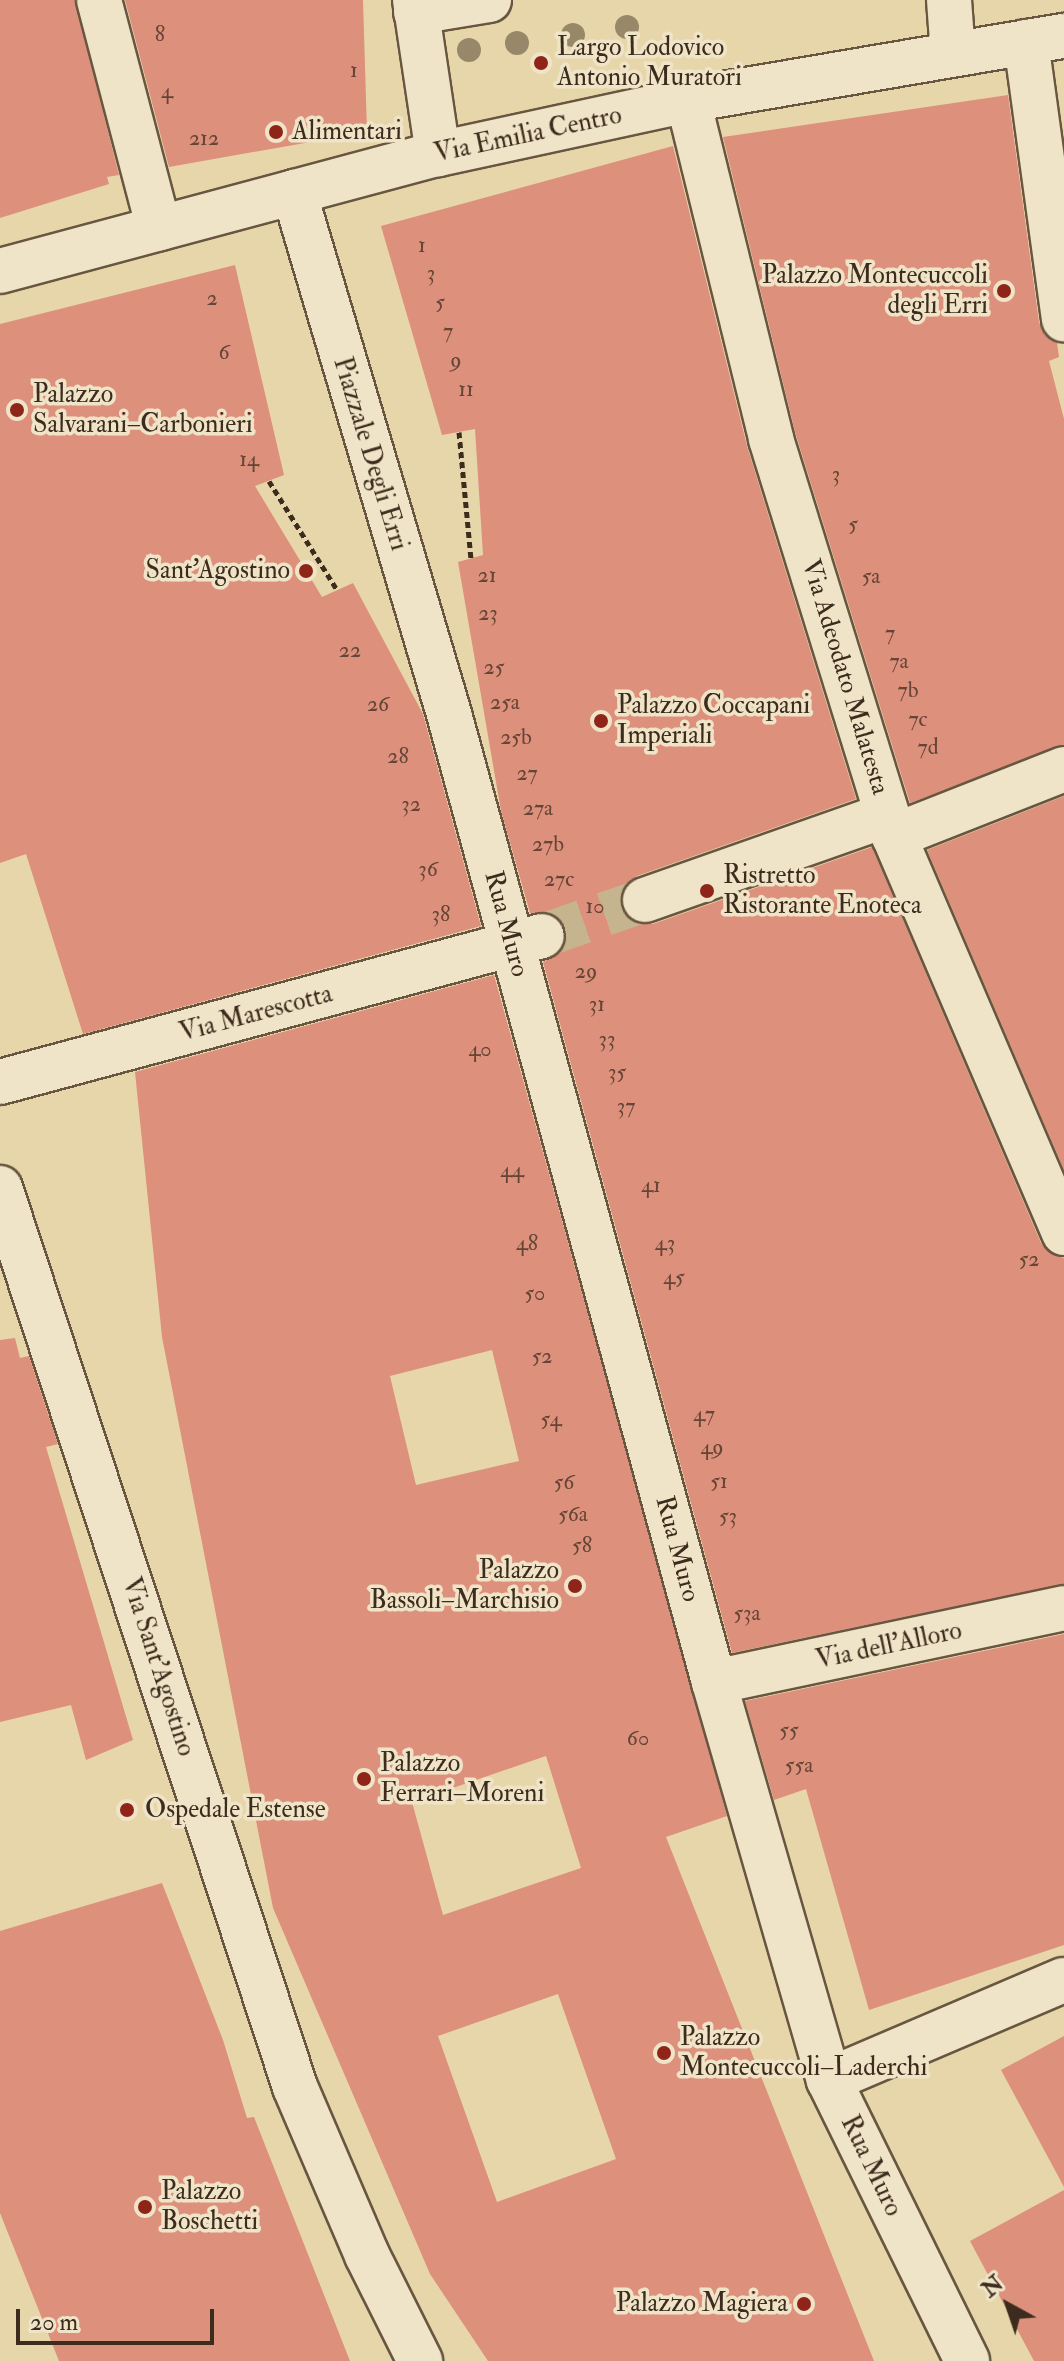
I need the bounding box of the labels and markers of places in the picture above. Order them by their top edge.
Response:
place label: Largo Lodovico Antonio Muratori [557,32,742,94]
marker: Largo Lodovico Antonio Muratori [532,54,550,72]
place label: Alimentari [292,116,402,148]
marker: Alimentari [267,123,285,141]
place label: Palazzo Montecuccoli degli Erri [762,260,988,322]
marker: Palazzo Montecuccoli degli Erri [995,282,1013,300]
place label: Palazzo Salvarani–Carbonieri [33,379,253,440]
marker: Palazzo Salvarani–Carbonieri [8,401,26,419]
place label: Sant'Agostino [146,555,290,587]
marker: Sant'Agostino [297,562,315,580]
place label: Palazzo Coccapani Imperiali [617,690,810,752]
marker: Palazzo Coccapani Imperiali [592,712,610,730]
place label: Ristretto Ristorante Enoteca [723,860,922,922]
marker: Ristretto Ristorante Enoteca [698,882,716,900]
place label: Palazzo Bassoli–Marchisio [370,1555,559,1616]
marker: Palazzo Bassoli–Marchisio [566,1577,584,1595]
place label: Palazzo Ferrari–Moreni [380,1748,544,1810]
marker: Palazzo Ferrari–Moreni [355,1770,373,1788]
place label: Ospedale Estense [145,1794,326,1826]
marker: Ospedale Estense [116,1799,138,1821]
place label: Palazzo Montecuccoli–Laderchi [680,2022,927,2084]
marker: Palazzo Montecuccoli–Laderchi [655,2044,673,2062]
place label: Palazzo Boschetti [161,2176,258,2238]
marker: Palazzo Boschetti [136,2198,154,2216]
place label: Palazzo Magiera [616,2288,788,2320]
marker: Palazzo Magiera [795,2295,813,2313]

